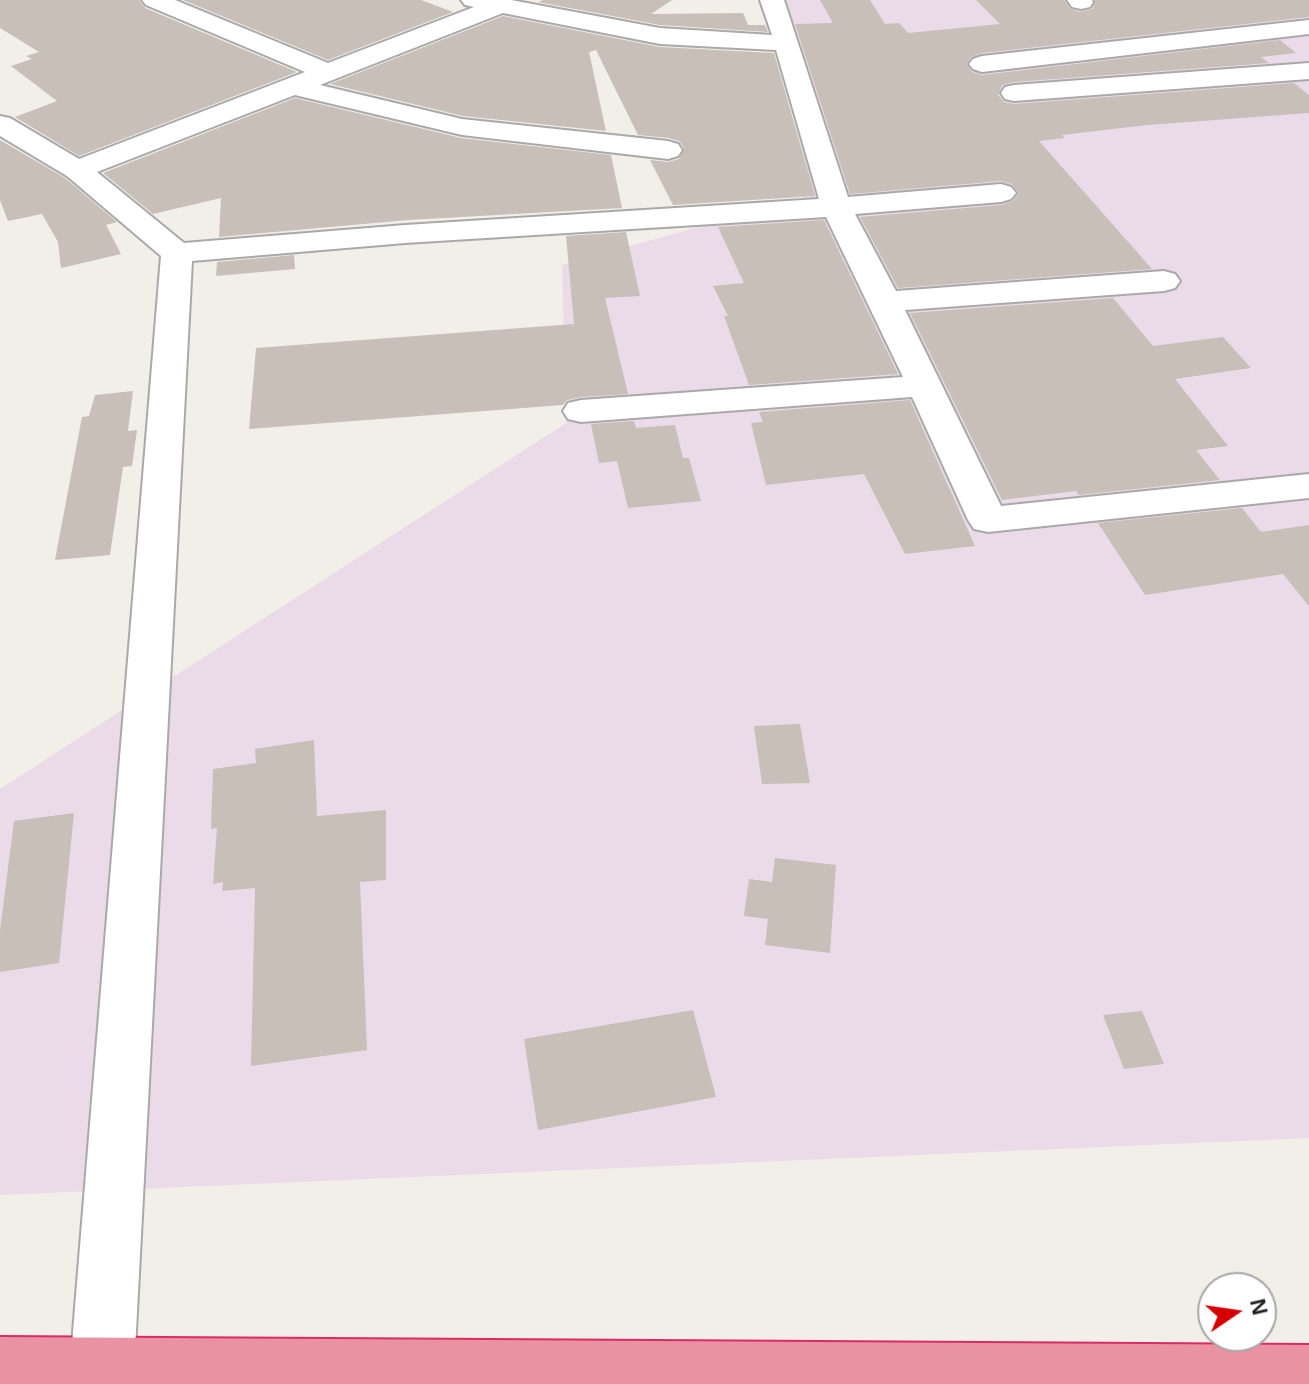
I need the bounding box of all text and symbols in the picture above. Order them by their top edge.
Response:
north arrow [1197,1272,1277,1352]
text: N [1245,1296,1273,1317]

